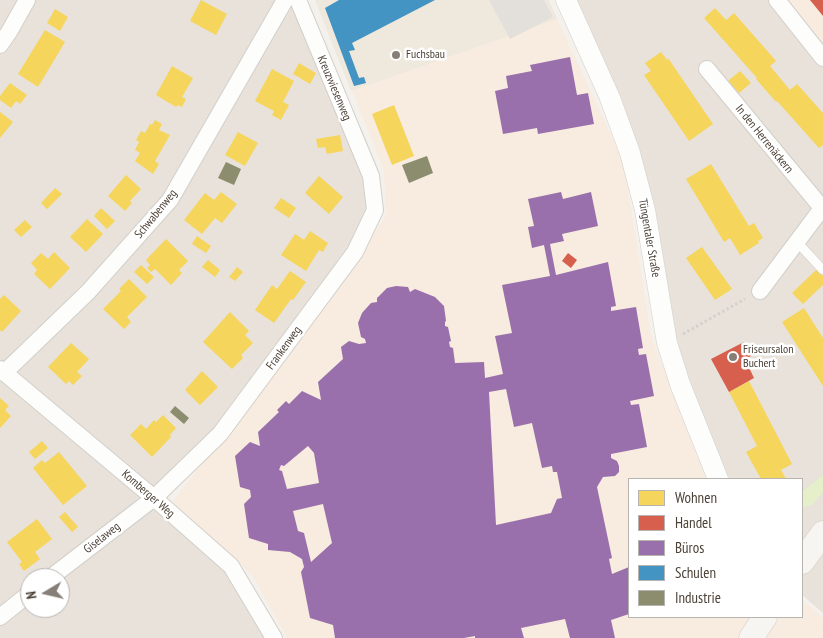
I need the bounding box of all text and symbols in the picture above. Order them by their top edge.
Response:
place label: Fuchsbau [406,48,445,62]
marker: Fuchsbau [390,49,402,61]
street label: Kreuzwiesenweg [314,53,354,123]
street label: In den Herrenäckern [732,102,796,176]
street label: Schwabenweg [132,187,180,241]
street label: Tüngentaler Straße [635,198,663,278]
street label: Frankenweg [263,324,305,372]
place label: Friseursalon Buchert [743,343,793,371]
marker: Friseursalon Buchert [727,351,739,363]
street label: Komberger Weg [119,467,177,521]
legend [628,478,803,618]
text: Wohnen [675,488,717,507]
text: Handel [675,513,712,532]
street label: Giselaweg [81,519,123,557]
text: Büros [675,538,704,557]
text: Schulen [675,563,716,582]
north arrow [20,568,70,618]
text: Industrie [675,588,721,607]
text: N [22,590,41,600]

